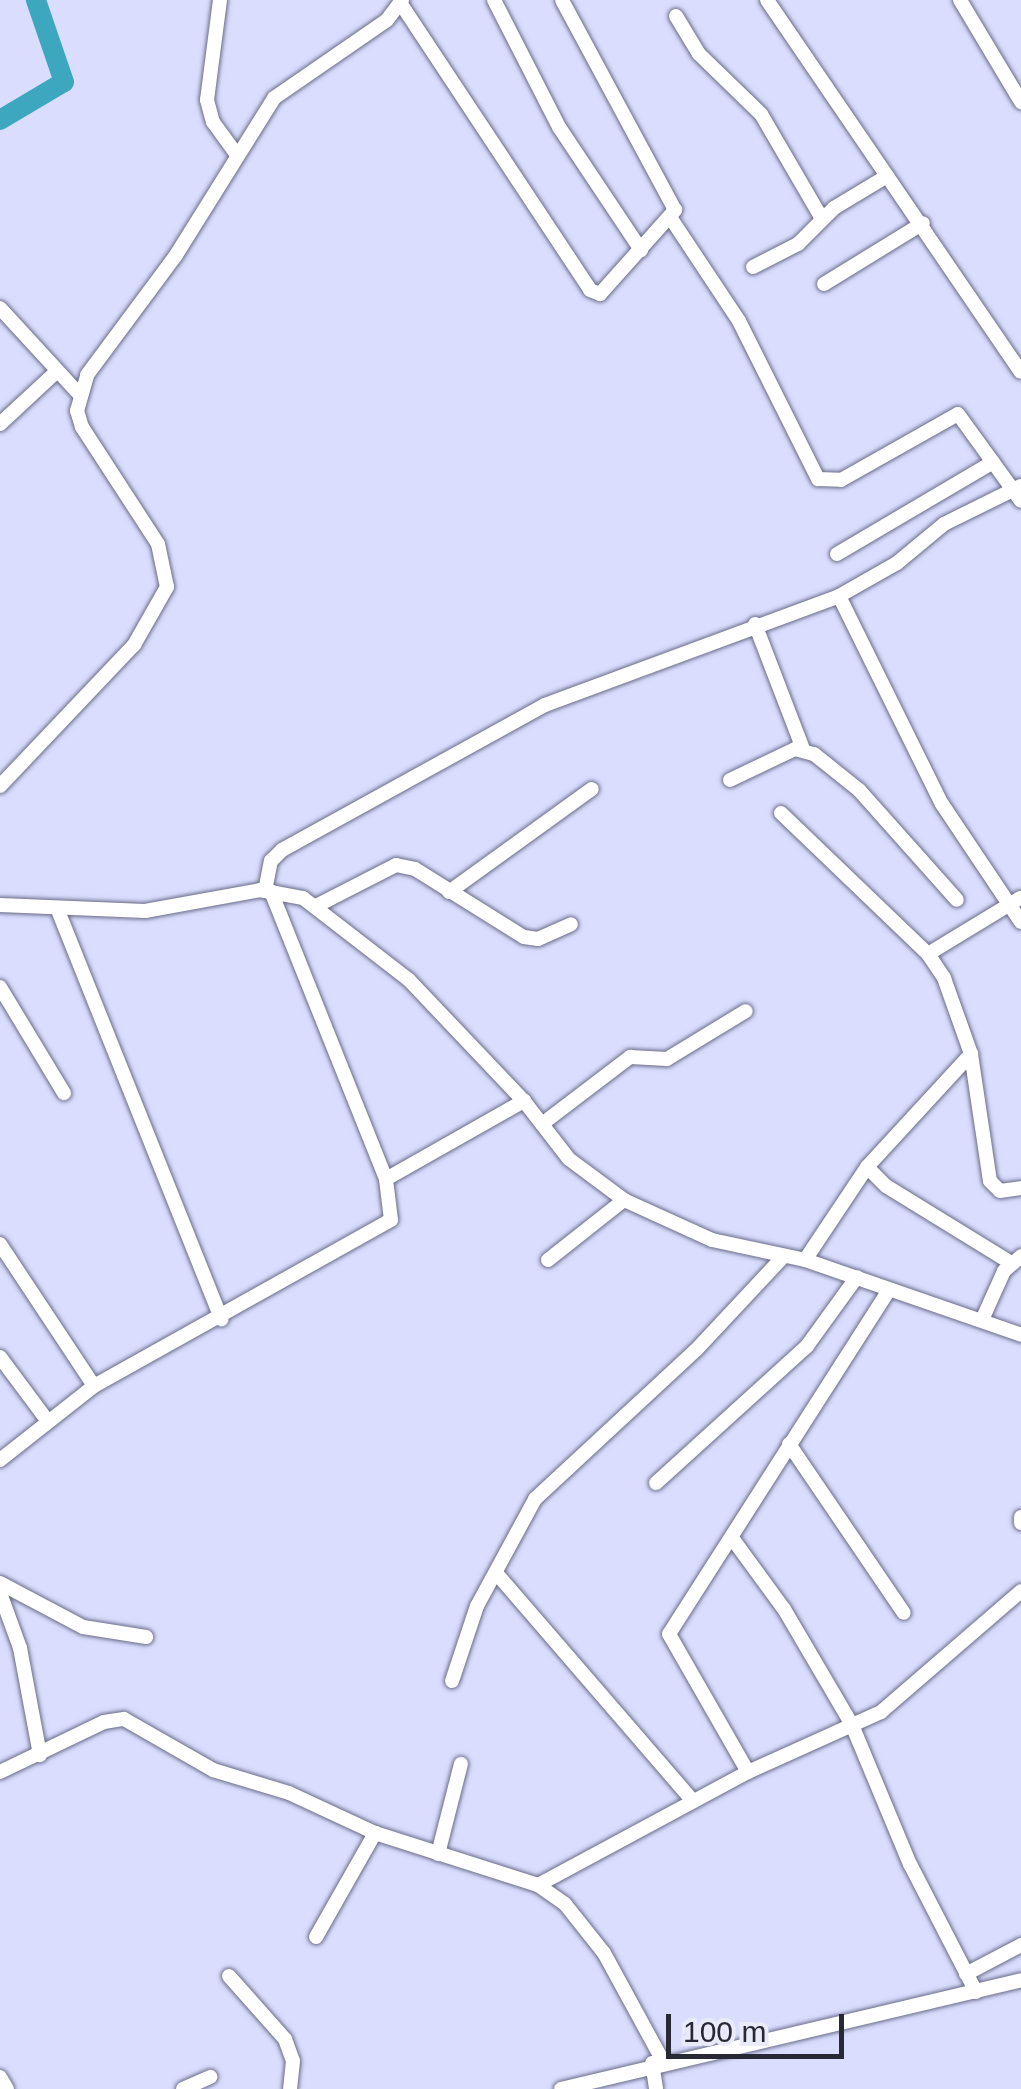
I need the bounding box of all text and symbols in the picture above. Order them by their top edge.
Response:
scale bar [671,1994,848,2056]
text: 100 m [683,2015,766,2048]

